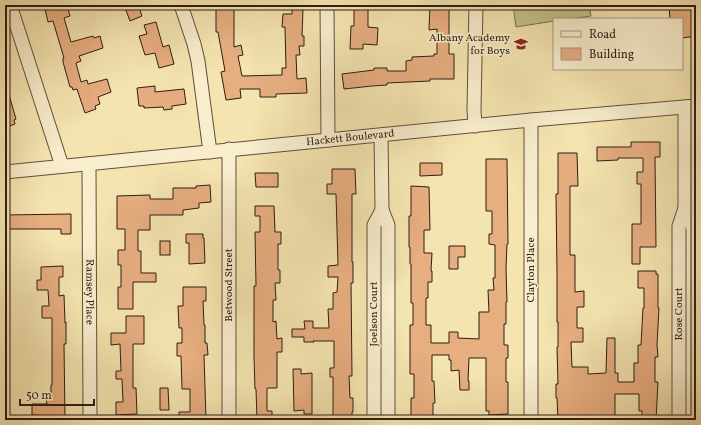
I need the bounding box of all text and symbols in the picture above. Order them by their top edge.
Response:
legend [553,18,683,70]
text: Road [589,27,616,43]
place label: Albany Academy for Boys [429,31,510,59]
school or university icon: Albany Academy for Boys [513,36,529,52]
text: Building [589,47,634,63]
street label: Hackett Boulevard [305,126,395,150]
street label: Clayton Place [524,237,539,303]
street label: Betwood Street [222,248,237,322]
street label: Ramsey Place [82,259,97,325]
street label: Joelson Court [367,281,382,347]
street label: Rose Court [672,287,687,341]
scale bar [20,381,94,407]
text: 50 m [26,388,52,404]

